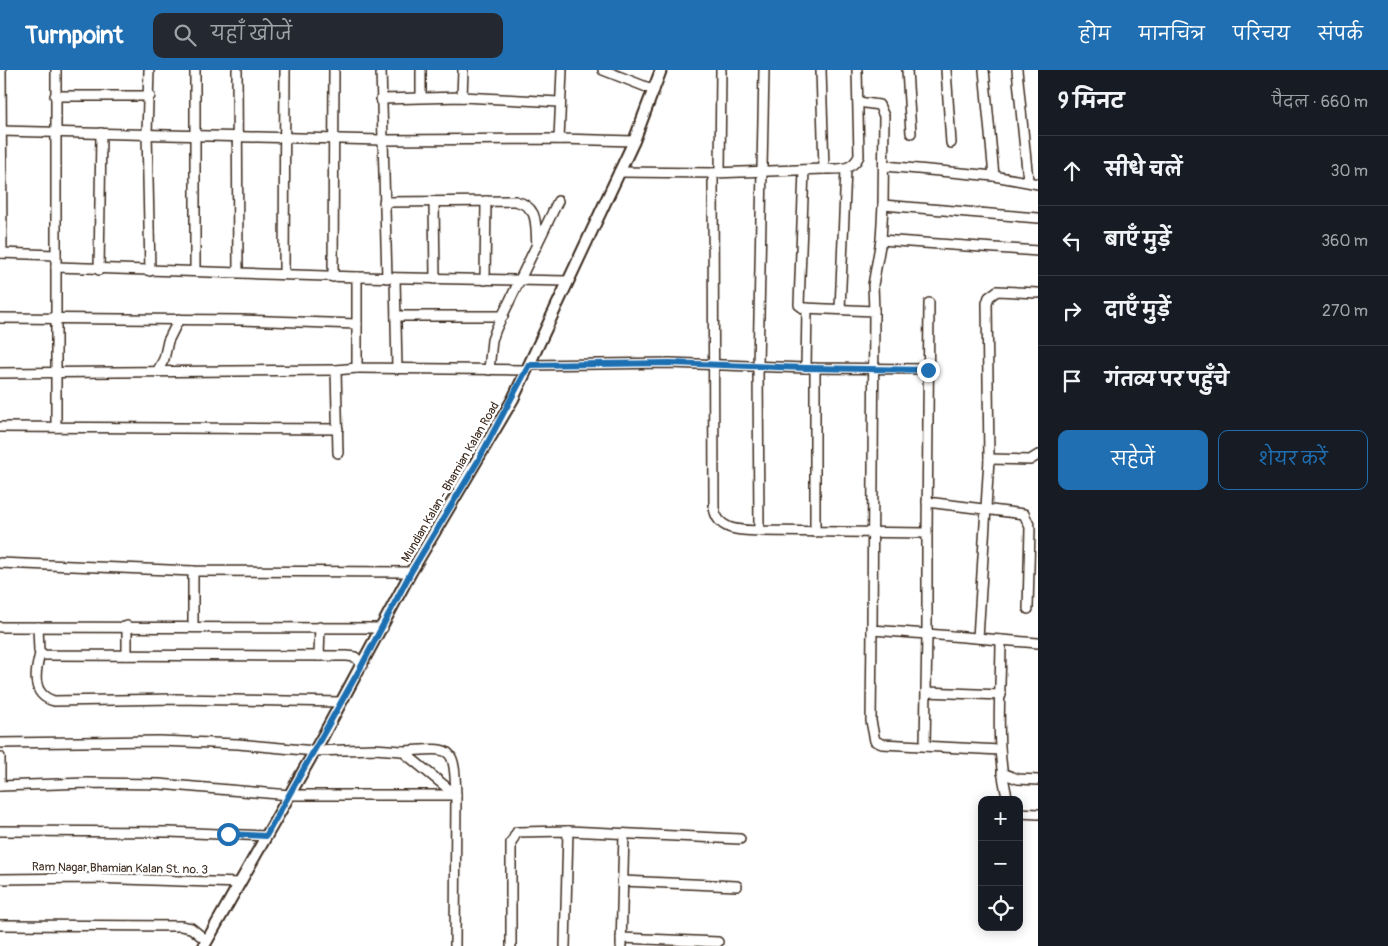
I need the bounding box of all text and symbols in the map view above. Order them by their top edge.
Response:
search box [153,13,503,58]
text: Turnpoint [25,21,123,50]
icon: search [171,21,199,49]
text: यहाँ खोजें [211,22,292,46]
text: होम [1079,23,1111,46]
text: मानचित्र [1139,23,1205,46]
text: परिचय [1233,23,1290,46]
text: संपर्क [1318,23,1363,46]
text: 9 मिनट [1058,88,1124,115]
text: पैदल · 660 m [1272,92,1368,112]
icon: ahead [1058,157,1086,185]
text: सीधे चलें [1105,158,1182,182]
text: 30 m [1330,161,1368,181]
icon: left [1058,227,1086,255]
text: बाएँ मुड़ें [1105,228,1171,252]
text: 360 m [1321,231,1368,251]
icon: right [1058,297,1086,325]
text: दाएँ मुड़ें [1105,298,1170,322]
text: 270 m [1322,301,1368,321]
route end [917,359,940,382]
icon: arrive [1058,367,1086,395]
text: गंतव्य पर पहुँचे [1105,368,1229,392]
street label: Mundian Kalan - Bhamian Kalan Road [398,399,503,565]
button: सहेजें [1058,430,1208,490]
button: शेयर करें [1218,430,1368,490]
map controls [978,796,1023,931]
button: + [978,796,1023,841]
route start [217,823,240,846]
button: − [978,841,1023,886]
street label: Ram Nagar Bhamian Kalan St. no. 3 [32,859,208,878]
button: locate [978,886,1023,931]

